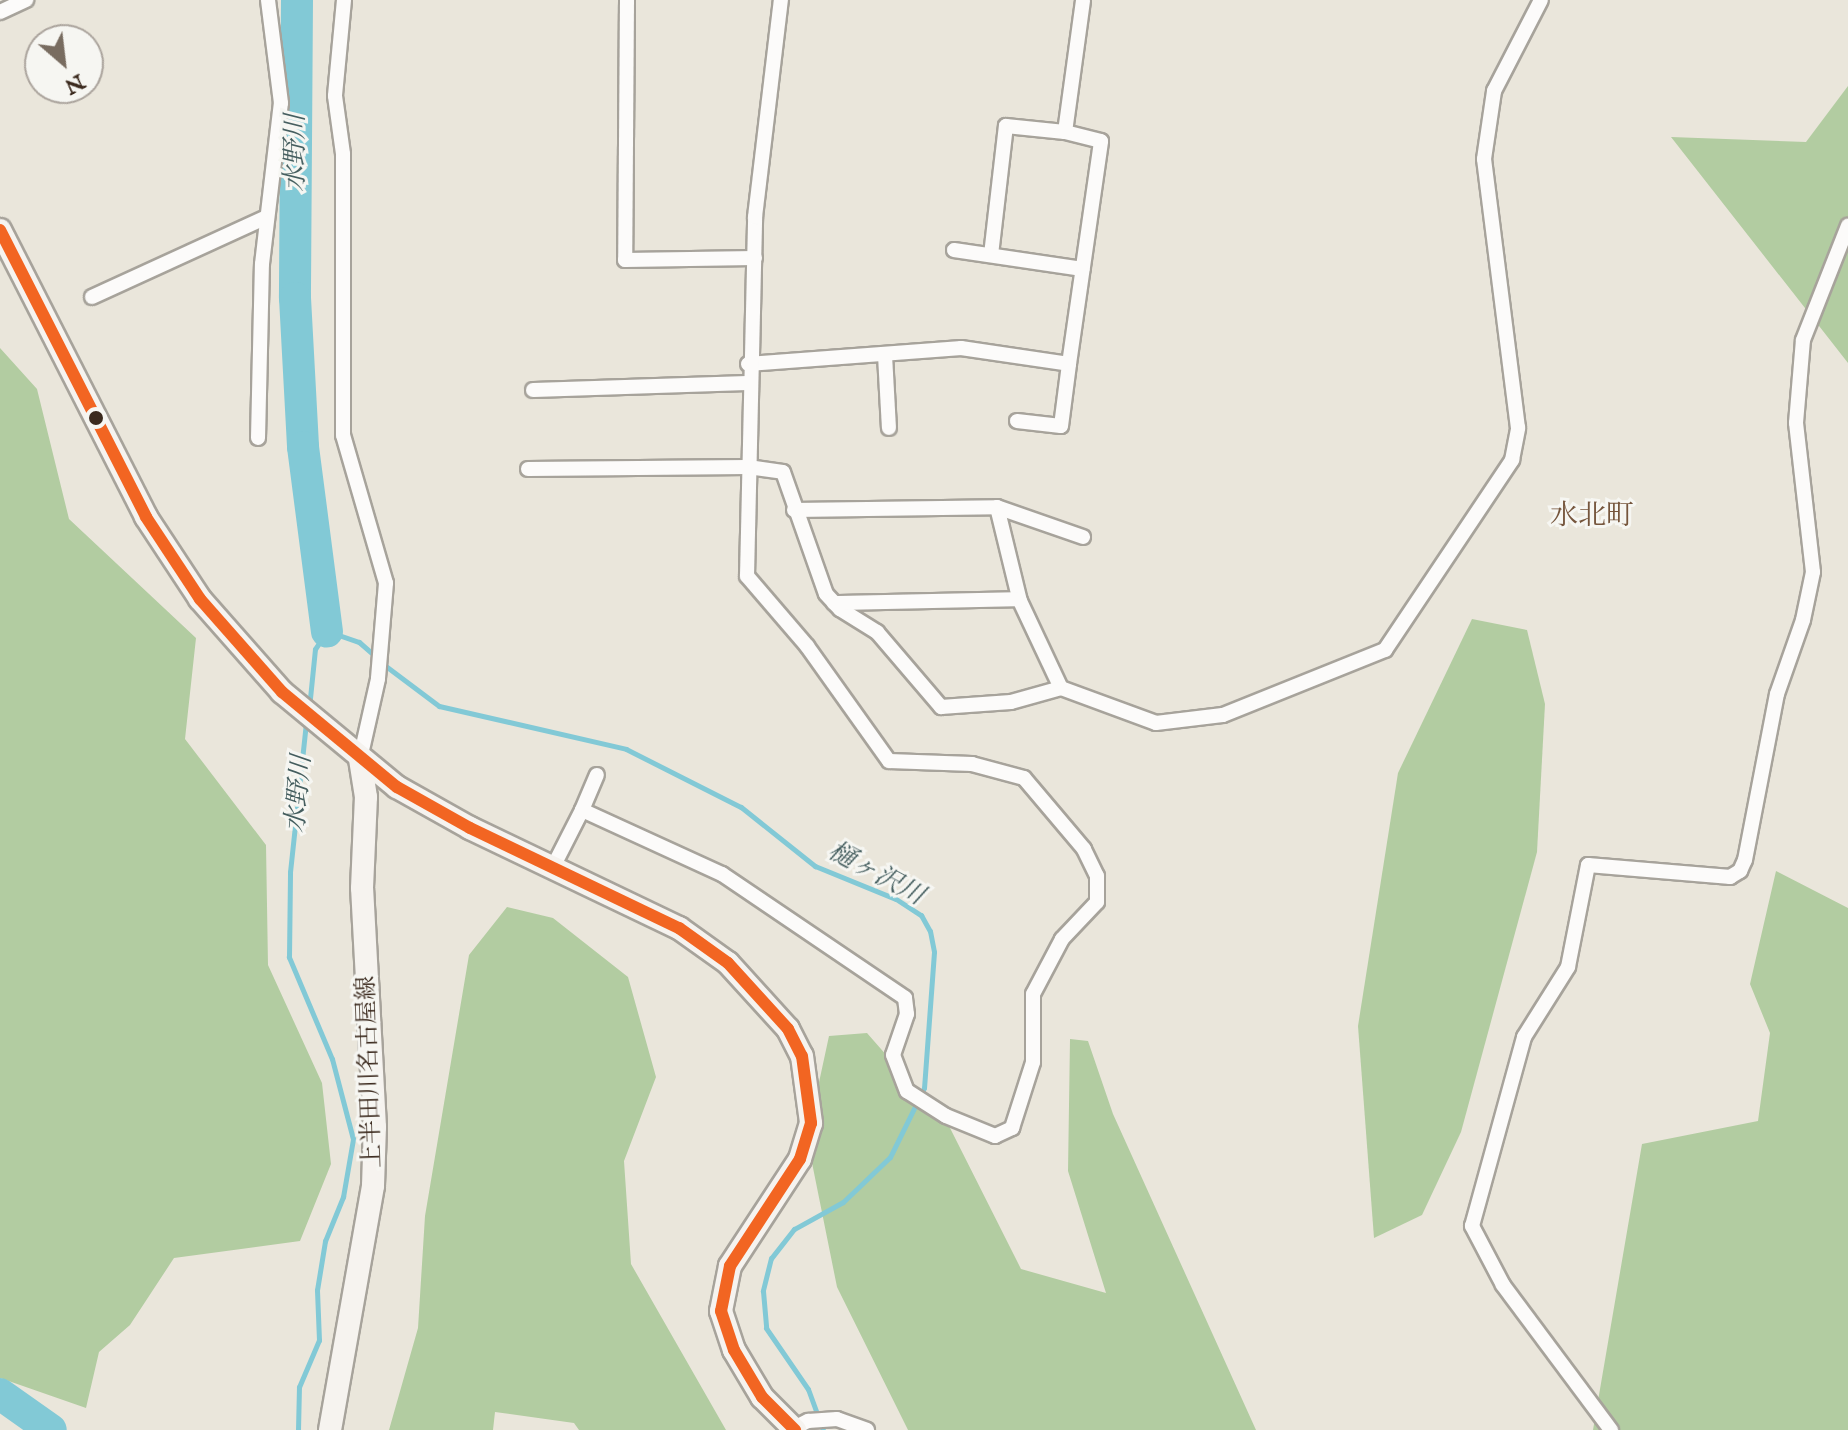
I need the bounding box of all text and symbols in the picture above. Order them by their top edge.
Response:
north arrow [24,24,104,104]
text: N [59,67,89,100]
water label: 水野川 [280,114,312,192]
unlabelled marker [88,410,104,426]
district label: 水北町 [1550,500,1634,534]
water label: 水野川 [280,754,318,834]
water label: 樋ヶ沢川 [823,836,929,912]
street label: 上半田川名古屋線 [352,976,388,1168]

